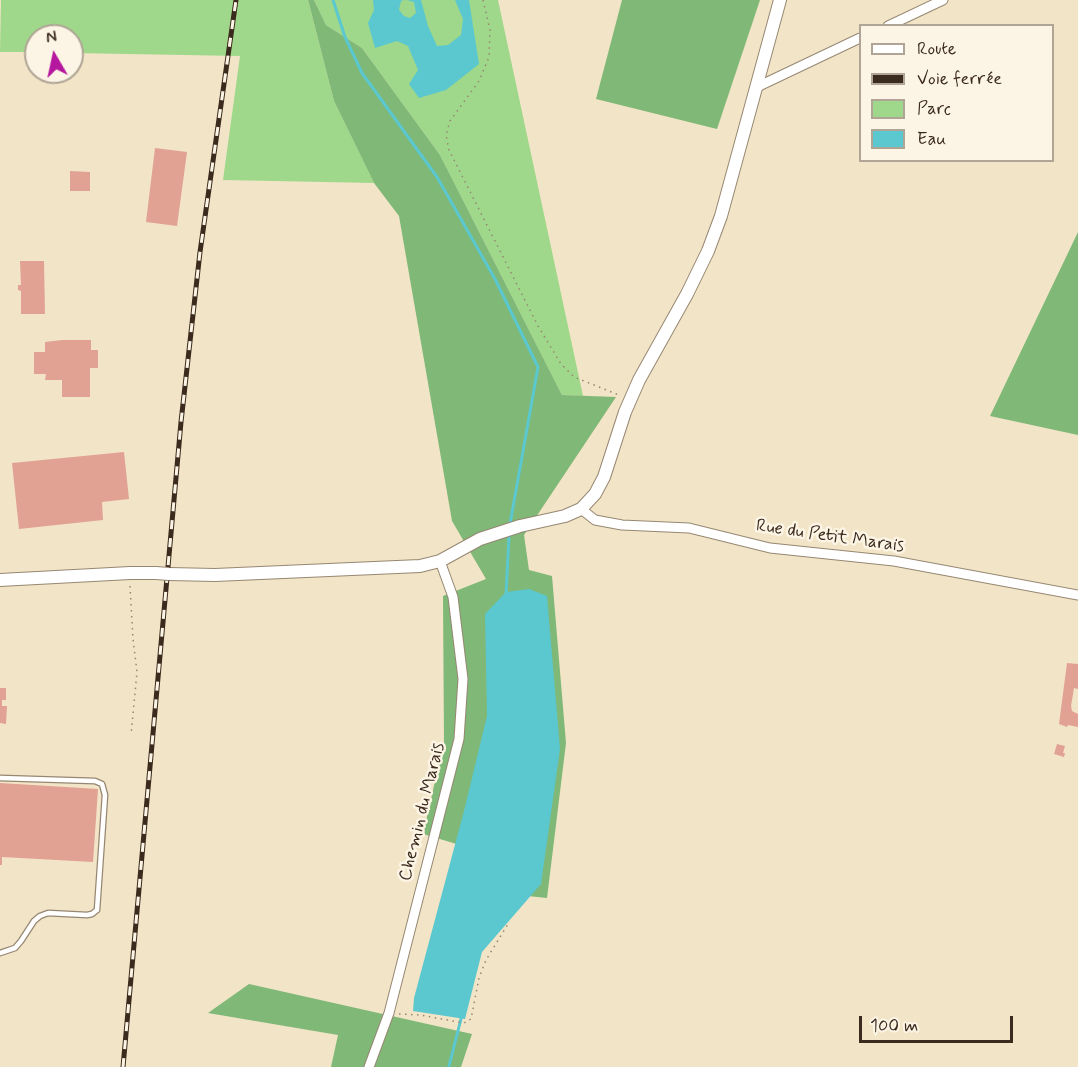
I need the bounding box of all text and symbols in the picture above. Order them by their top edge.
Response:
north arrow [24,24,84,84]
legend [859,24,1054,162]
text: N [45,26,58,49]
text: Route [917,37,956,61]
text: Voie ferrée [917,67,1002,91]
text: Parc [917,97,951,121]
text: Eau [917,127,946,151]
street label: Rue du Petit Marais [755,516,905,558]
street label: Chemin du Marais [395,741,451,883]
scale bar [862,1004,1016,1042]
text: 100 m [870,1014,918,1038]

